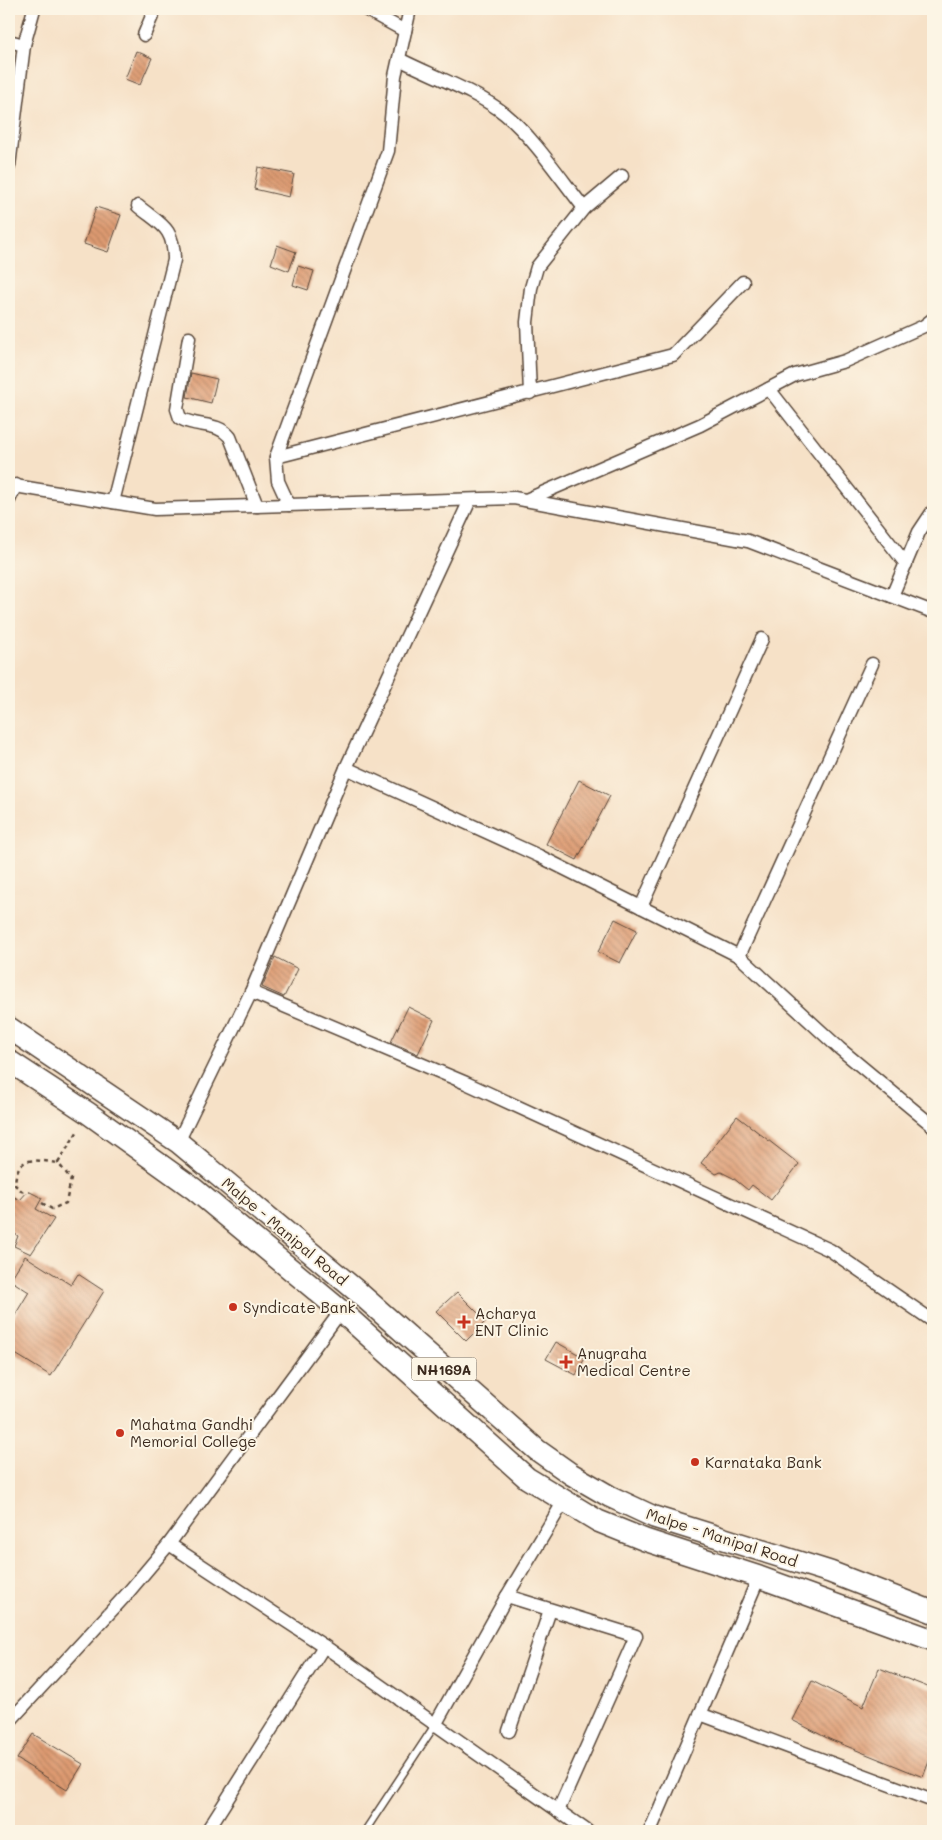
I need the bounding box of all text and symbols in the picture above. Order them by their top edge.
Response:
street label: Malpe - Manipal Road [218,1172,352,1290]
place label: Syndicate Bank [243,1297,356,1317]
marker: Syndicate Bank [227,1301,239,1313]
place label: Acharya ENT Clinic [475,1303,549,1340]
marker: Acharya ENT Clinic [457,1315,471,1329]
place label: Anugraha Medical Centre [577,1343,691,1380]
marker: Anugraha Medical Centre [559,1355,573,1369]
road number: NH169A [412,1358,476,1380]
place label: Mahatma Gandhi Memorial College [130,1414,257,1451]
marker: Mahatma Gandhi Memorial College [114,1427,126,1439]
place label: Karnataka Bank [705,1452,822,1472]
marker: Karnataka Bank [689,1456,701,1468]
street label: Malpe - Manipal Road [644,1503,800,1571]

